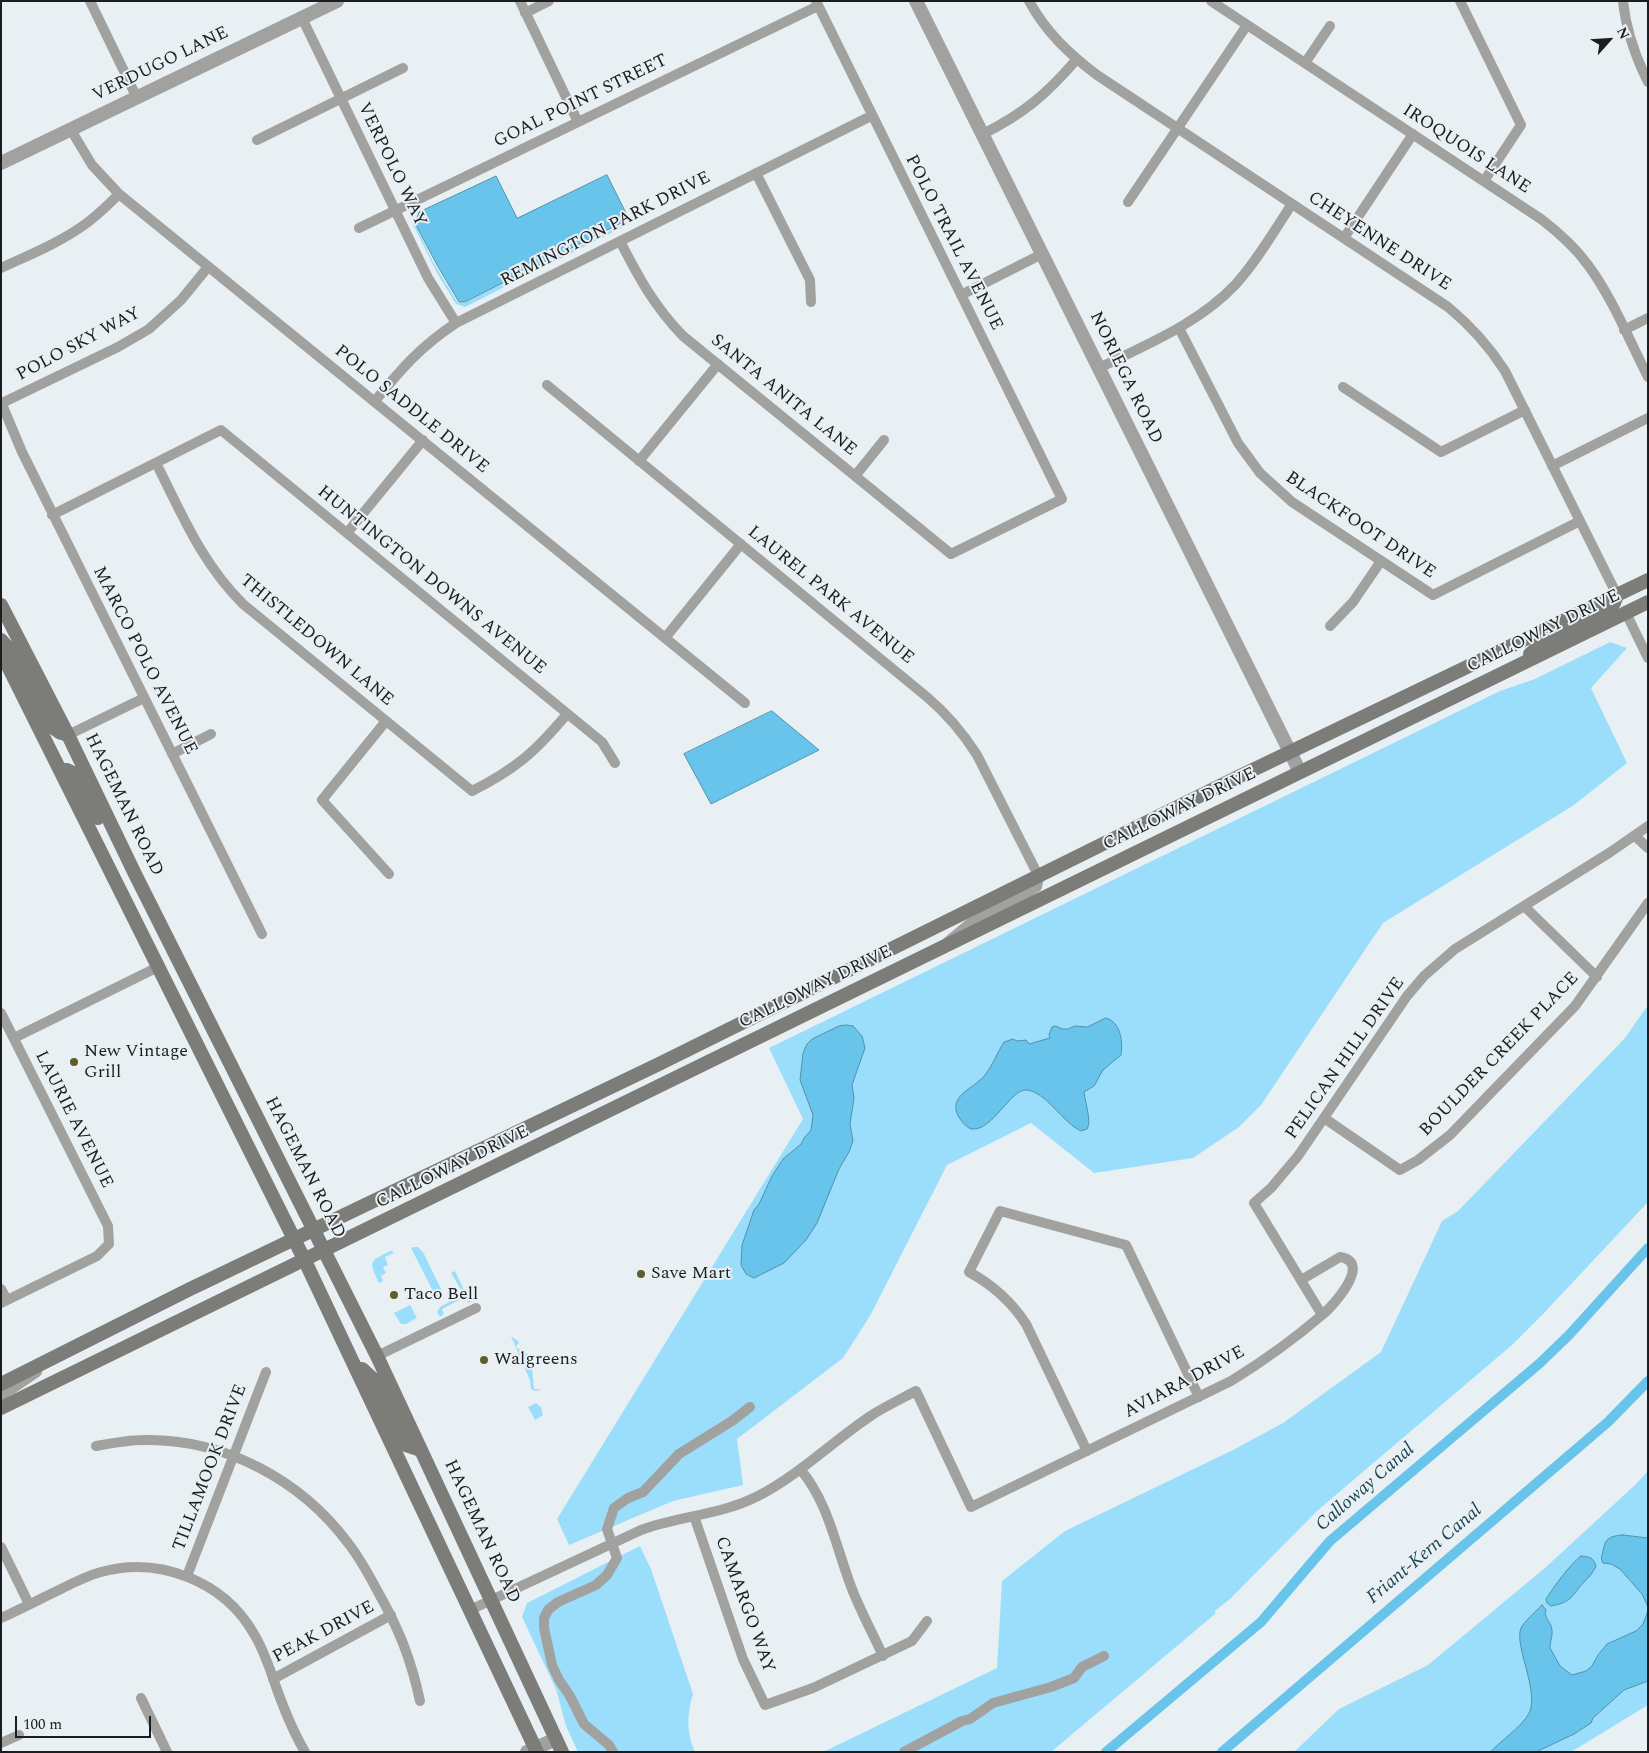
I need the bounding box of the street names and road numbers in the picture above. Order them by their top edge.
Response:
street label: VERDUGO LANE [90,23,232,107]
street label: GOAL POINT STREET [491,51,671,153]
street label: VERPOLO WAY [352,99,430,231]
street label: IROQUOIS LANE [1398,101,1534,199]
street label: POLO TRAIL AVENUE [899,152,1007,334]
street label: REMINGTON PARK DRIVE [498,168,714,292]
street label: CHEYENNE DRIVE [1303,188,1455,296]
street label: POLO SKY WAY [13,303,145,387]
street label: NORIEGA ROAD [1084,308,1166,448]
street label: SANTA ANITA LANE [706,330,860,462]
street label: POLO SADDLE DRIVE [329,341,493,479]
street label: BLACKFOOT DRIVE [1281,468,1439,584]
street label: HUNTINGTON DOWNS AVENUE [312,482,550,680]
street label: LAUREL PARK AVENUE [742,522,918,670]
street label: MARCO POLO AVENUE [87,563,201,759]
street label: THISTLEDOWN LANE [235,570,397,712]
street label: CALLOWAY DRIVE [1464,586,1624,678]
street label: HAGEMAN ROAD [79,730,167,880]
street label: CALLOWAY DRIVE [1100,764,1260,856]
street label: CALLOWAY DRIVE [736,942,896,1034]
street label: BOULDER CREEK PLACE [1416,968,1584,1142]
street label: PELICAN HILL DRIVE [1282,974,1410,1144]
street label: LAURIE AVENUE [29,1048,117,1192]
street label: HAGEMAN ROAD [259,1094,349,1242]
street label: CALLOWAY DRIVE [373,1122,533,1214]
street label: AVIARA DRIVE [1121,1342,1249,1424]
street label: TILLAMOOK DRIVE [169,1382,253,1554]
street label: HAGEMAN ROAD [438,1457,524,1607]
street label: CAMARGO WAY [709,1534,779,1676]
street label: PEAK DRIVE [269,1597,379,1669]

